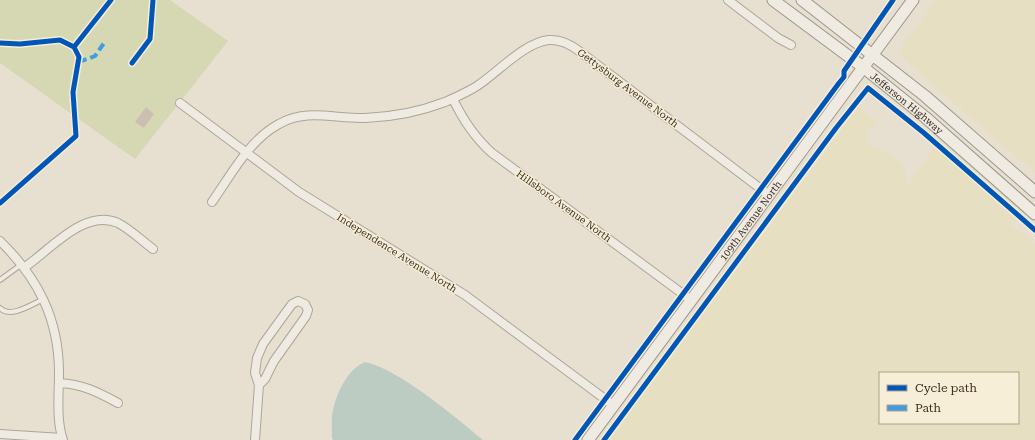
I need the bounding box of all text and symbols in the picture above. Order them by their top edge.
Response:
street label: Gettysburg Avenue North [575,46,681,130]
street label: Jefferson Highway [869,70,945,136]
street label: Hillsboro Avenue North [514,168,614,244]
street label: 109th Avenue North [717,178,784,262]
street label: Independence Avenue North [335,211,459,295]
legend [879,372,1019,424]
text: Cycle path [915,381,977,395]
text: Path [915,401,941,415]

